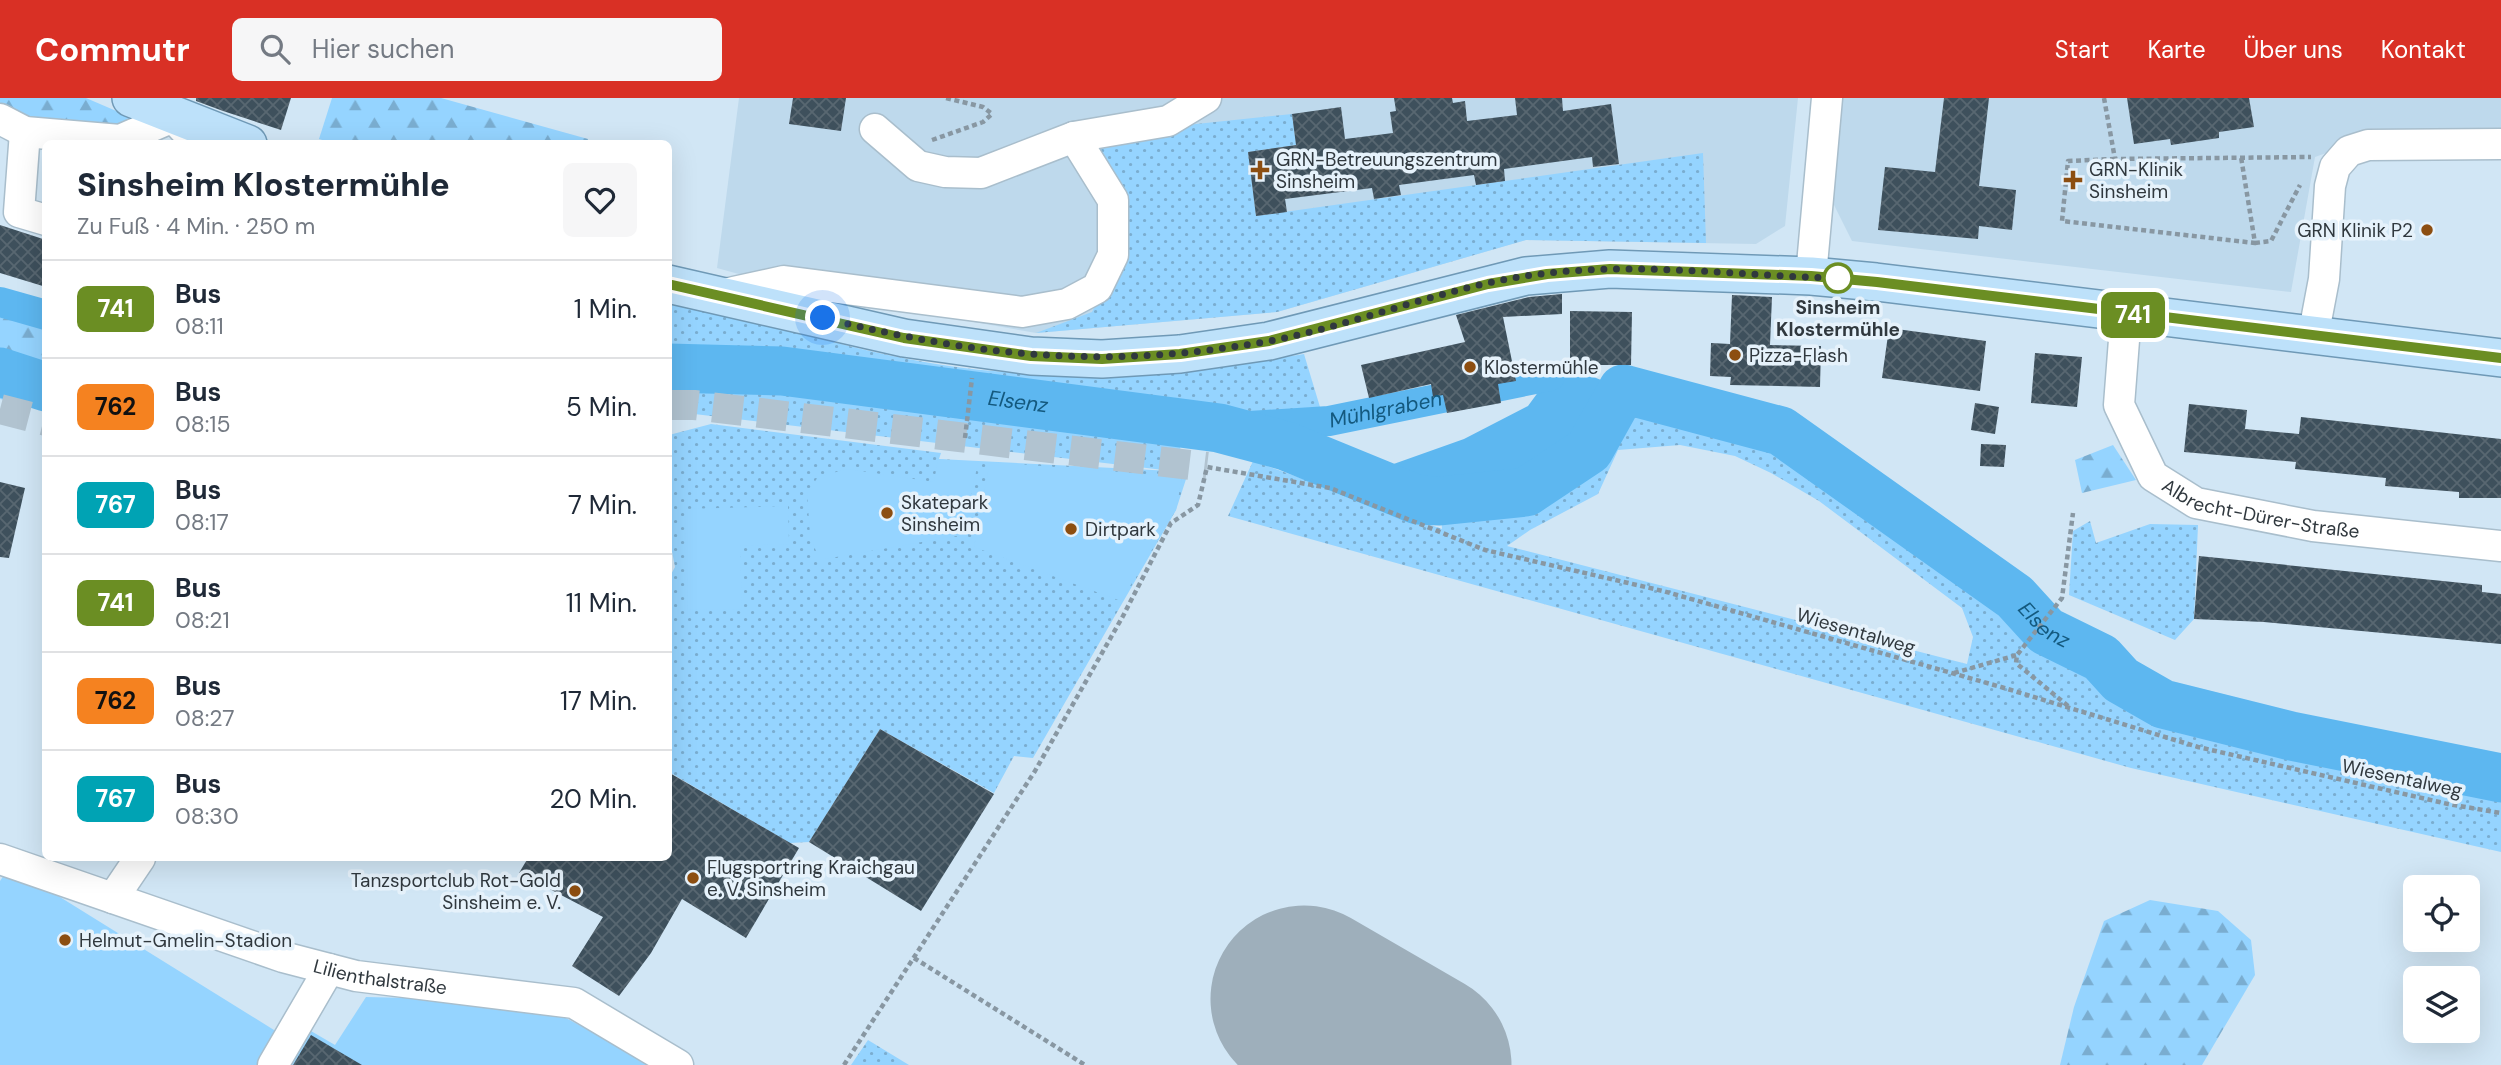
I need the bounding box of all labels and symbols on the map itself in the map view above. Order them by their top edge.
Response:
place label: GRN-Betreuungszentrum Sinsheim [1276,147,1497,194]
place label: GRN-Klinik Sinsheim [2089,157,2183,204]
marker: GRN-Betreuungszentrum Sinsheim [1250,160,1270,180]
marker: GRN-Klinik Sinsheim [2063,170,2083,190]
place label: GRN Klinik P2 [2297,218,2413,243]
marker: GRN Klinik P2 [2419,222,2435,238]
marker: Sinsheim Klostermühle [1823,263,1853,293]
line badge: 741 [2093,292,2173,338]
place label: Sinsheim Klostermühle [1776,295,1900,342]
your location [805,300,840,335]
place label: Pizza-Flash [1749,343,1848,368]
marker: Pizza-Flash [1727,347,1743,363]
place label: Klostermühle [1484,355,1599,380]
marker: Klostermühle [1462,359,1478,375]
water label: Elsenz [986,384,1050,420]
water label: Mühlgraben [1327,384,1445,435]
street label: Albrecht-Dürer-Straße [2158,472,2361,543]
place label: Skatepark Sinsheim [901,490,989,537]
marker: Skatepark Sinsheim [879,505,895,521]
place label: Dirtpark [1085,517,1156,542]
marker: Dirtpark [1063,521,1079,537]
water label: Elsenz [2012,596,2075,655]
street label: Wiesentalweg [1794,602,1919,660]
street label: Wiesentalweg [2339,753,2465,803]
place label: Flugsportring Kraichgau e. V. Sinsheim [707,855,915,902]
place label: Tanzsportclub Rot-Gold Sinsheim e. V. [351,868,561,915]
marker: Flugsportring Kraichgau e. V. Sinsheim [685,870,701,886]
marker: Tanzsportclub Rot-Gold Sinsheim e. V. [567,883,583,899]
place label: Helmut-Gmelin-Stadion [79,928,292,953]
marker: Helmut-Gmelin-Stadion [57,932,73,948]
street label: Lilienthalstraße [311,953,448,1000]

